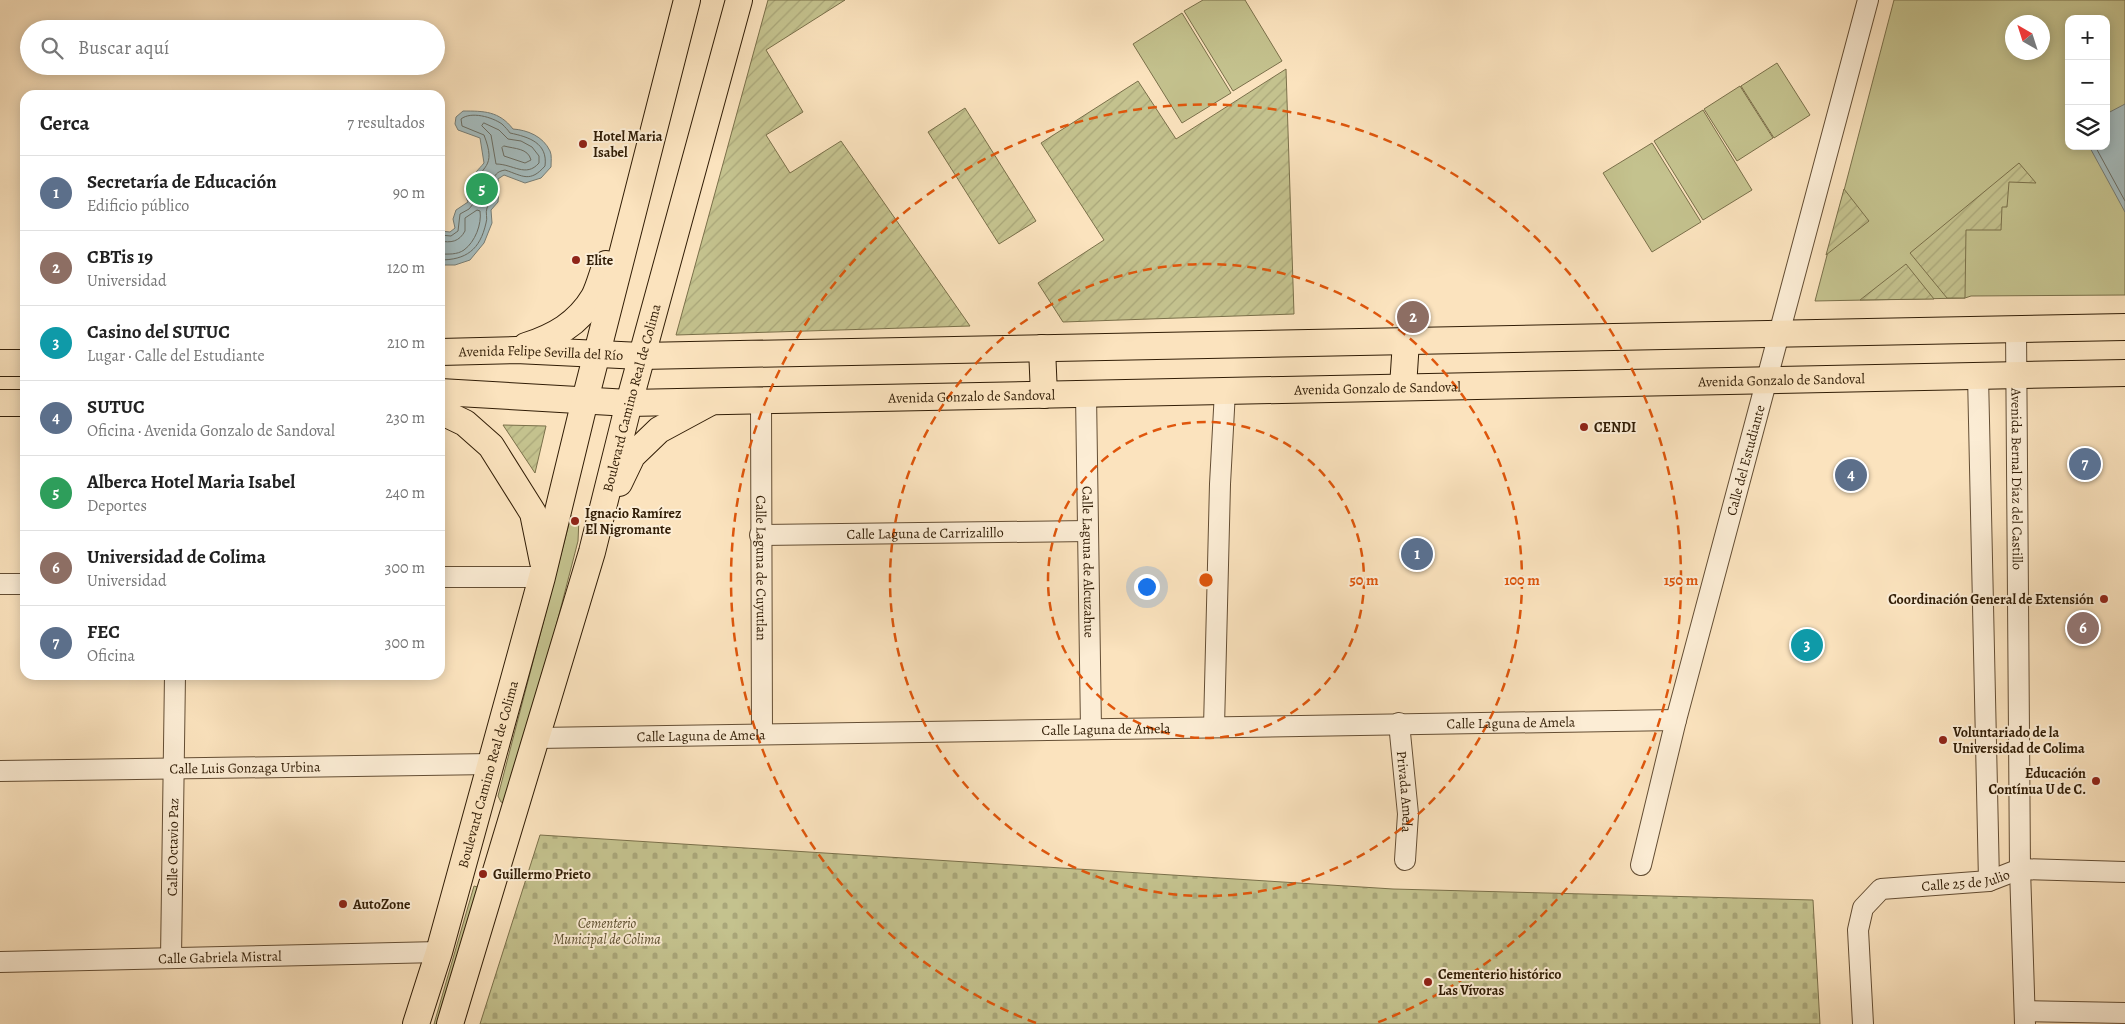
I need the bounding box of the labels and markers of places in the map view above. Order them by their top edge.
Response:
place label: Hotel Maria Isabel [593,127,663,162]
marker: Hotel Maria Isabel [577,138,589,150]
pin: 5 [466,170,498,208]
place label: Elite [586,251,614,270]
marker: Elite [570,254,582,266]
pin: 2 [1397,298,1429,336]
place label: CENDI [1594,418,1636,437]
marker: CENDI [1578,421,1590,433]
pin: 7 [2069,445,2101,483]
pin: 4 [1835,456,1867,494]
place label: Ignacio Ramírez El Nigromante [585,504,682,539]
marker: Ignacio Ramírez El Nigromante [569,515,581,527]
pin: 1 [1401,535,1433,573]
centre of rings [1197,571,1215,589]
place label: Coordinación General de Extensión [1888,590,2094,609]
marker: Coordinación General de Extensión [2098,593,2110,605]
pin: 6 [2067,609,2099,647]
pin: 3 [1791,626,1823,664]
place label: Voluntariado de la Universidad de Colima [1952,723,2085,758]
marker: Voluntariado de la Universidad de Colima [1937,734,1949,746]
place label: Educación Contínua U de C. [1989,764,2086,799]
marker: Educación Contínua U de C. [2090,775,2102,787]
place label: Guillermo Prieto [493,865,591,884]
marker: Guillermo Prieto [477,868,489,880]
place label: AutoZone [352,895,411,914]
marker: AutoZone [337,898,349,910]
place label: Cementerio histórico Las Vívoras [1438,965,1562,1000]
marker: Cementerio histórico Las Vívoras [1422,976,1434,988]

